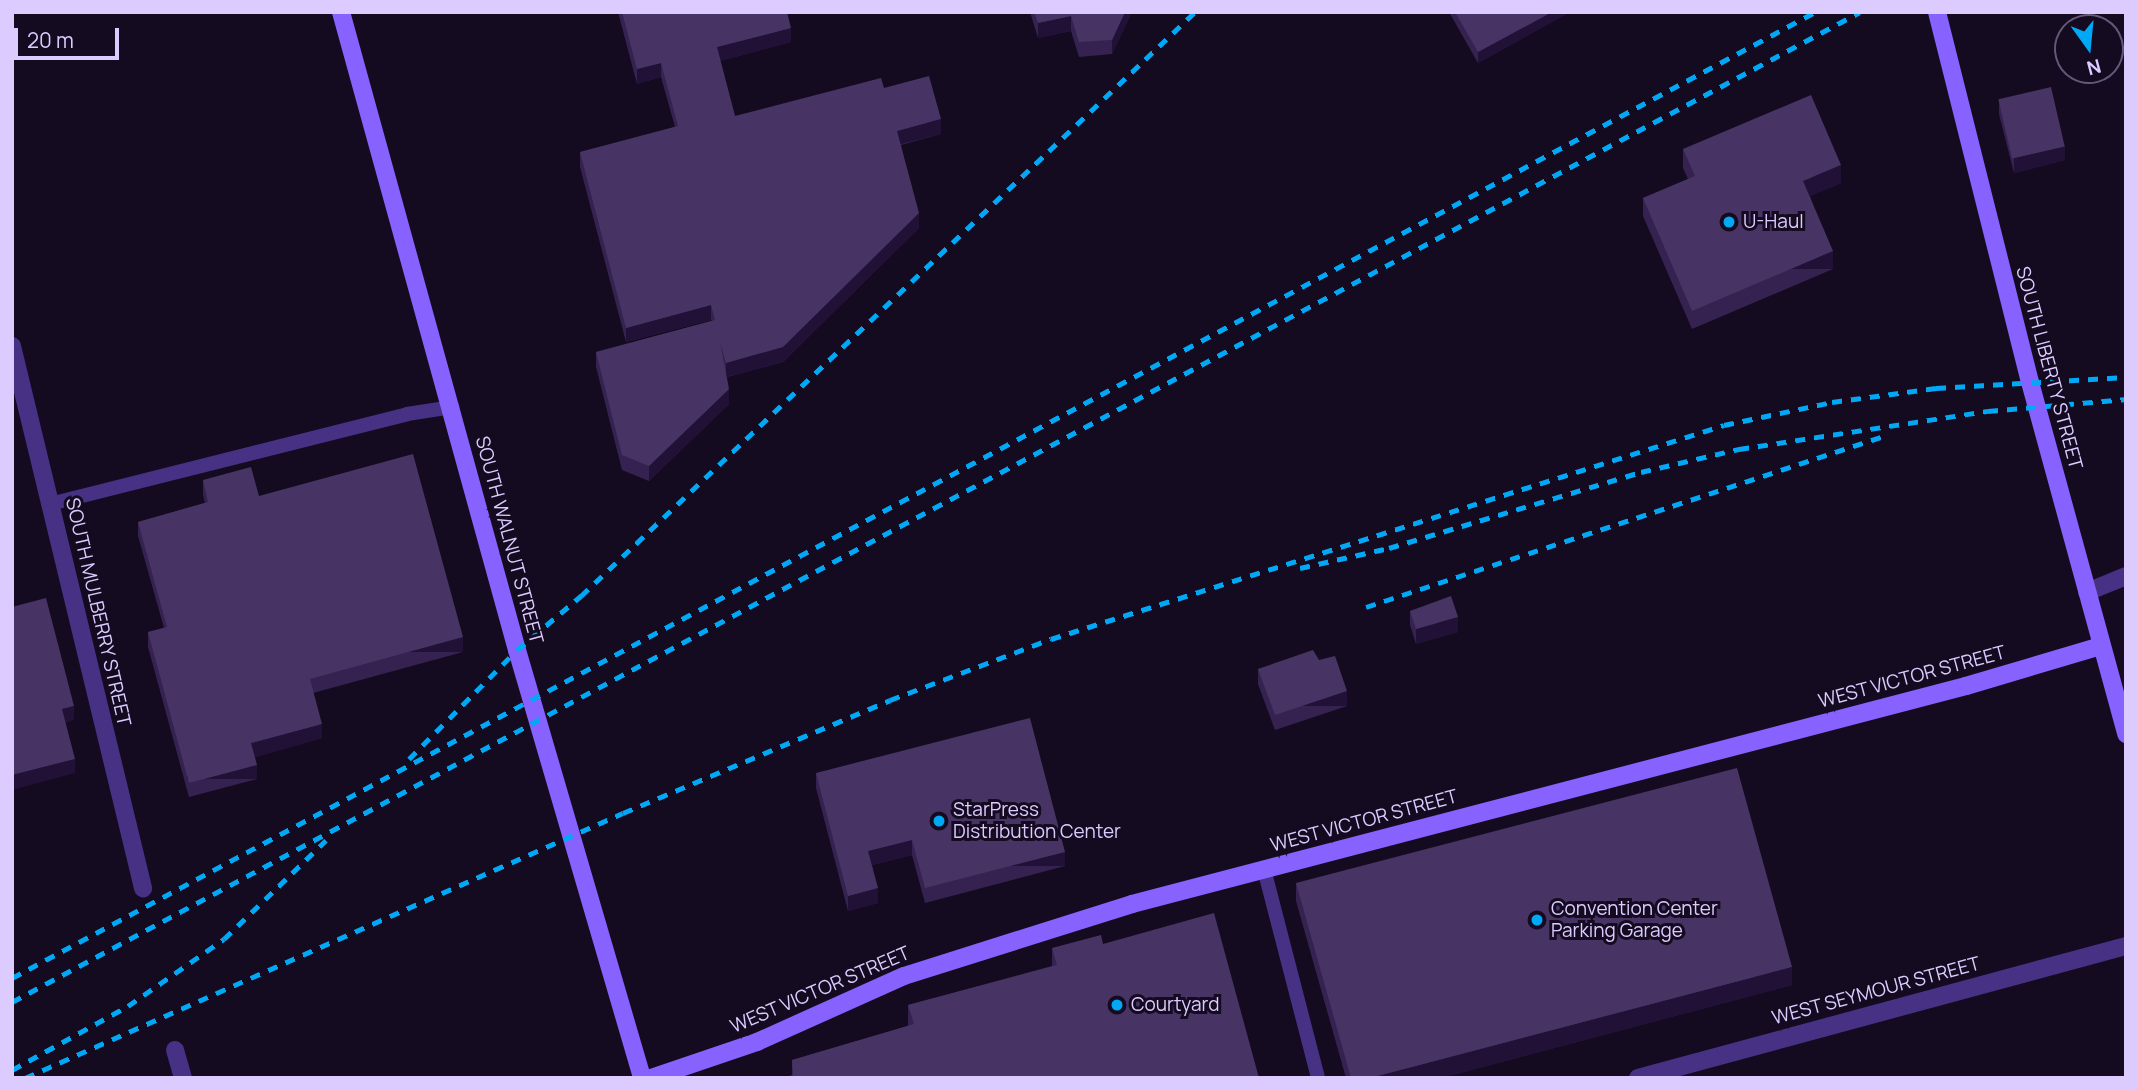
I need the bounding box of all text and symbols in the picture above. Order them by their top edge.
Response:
scale bar [18,14,122,58]
north arrow [2054,14,2124,84]
text: 20 m [27,26,74,54]
text: N [2084,53,2104,82]
place label: U-Haul [1743,211,1804,233]
marker: U-Haul [1721,214,1737,230]
street label: SOUTH LIBERTY STREET [2011,264,2087,472]
street label: SOUTH WALNUT STREET [470,433,548,647]
street label: SOUTH MULBERRY STREET [61,495,135,729]
street label: WEST VICTOR STREET [1816,641,2008,713]
street label: WEST VICTOR STREET [1268,785,1460,857]
place label: StarPress Distribution Center [953,799,1121,843]
marker: StarPress Distribution Center [931,813,947,829]
place label: Convention Center Parking Garage [1551,898,1718,942]
marker: Convention Center Parking Garage [1529,912,1545,928]
street label: WEST VICTOR STREET [727,942,913,1038]
street label: WEST SEYMOUR STREET [1769,952,1983,1030]
place label: Courtyard [1131,994,1219,1016]
marker: Courtyard [1109,997,1125,1013]

